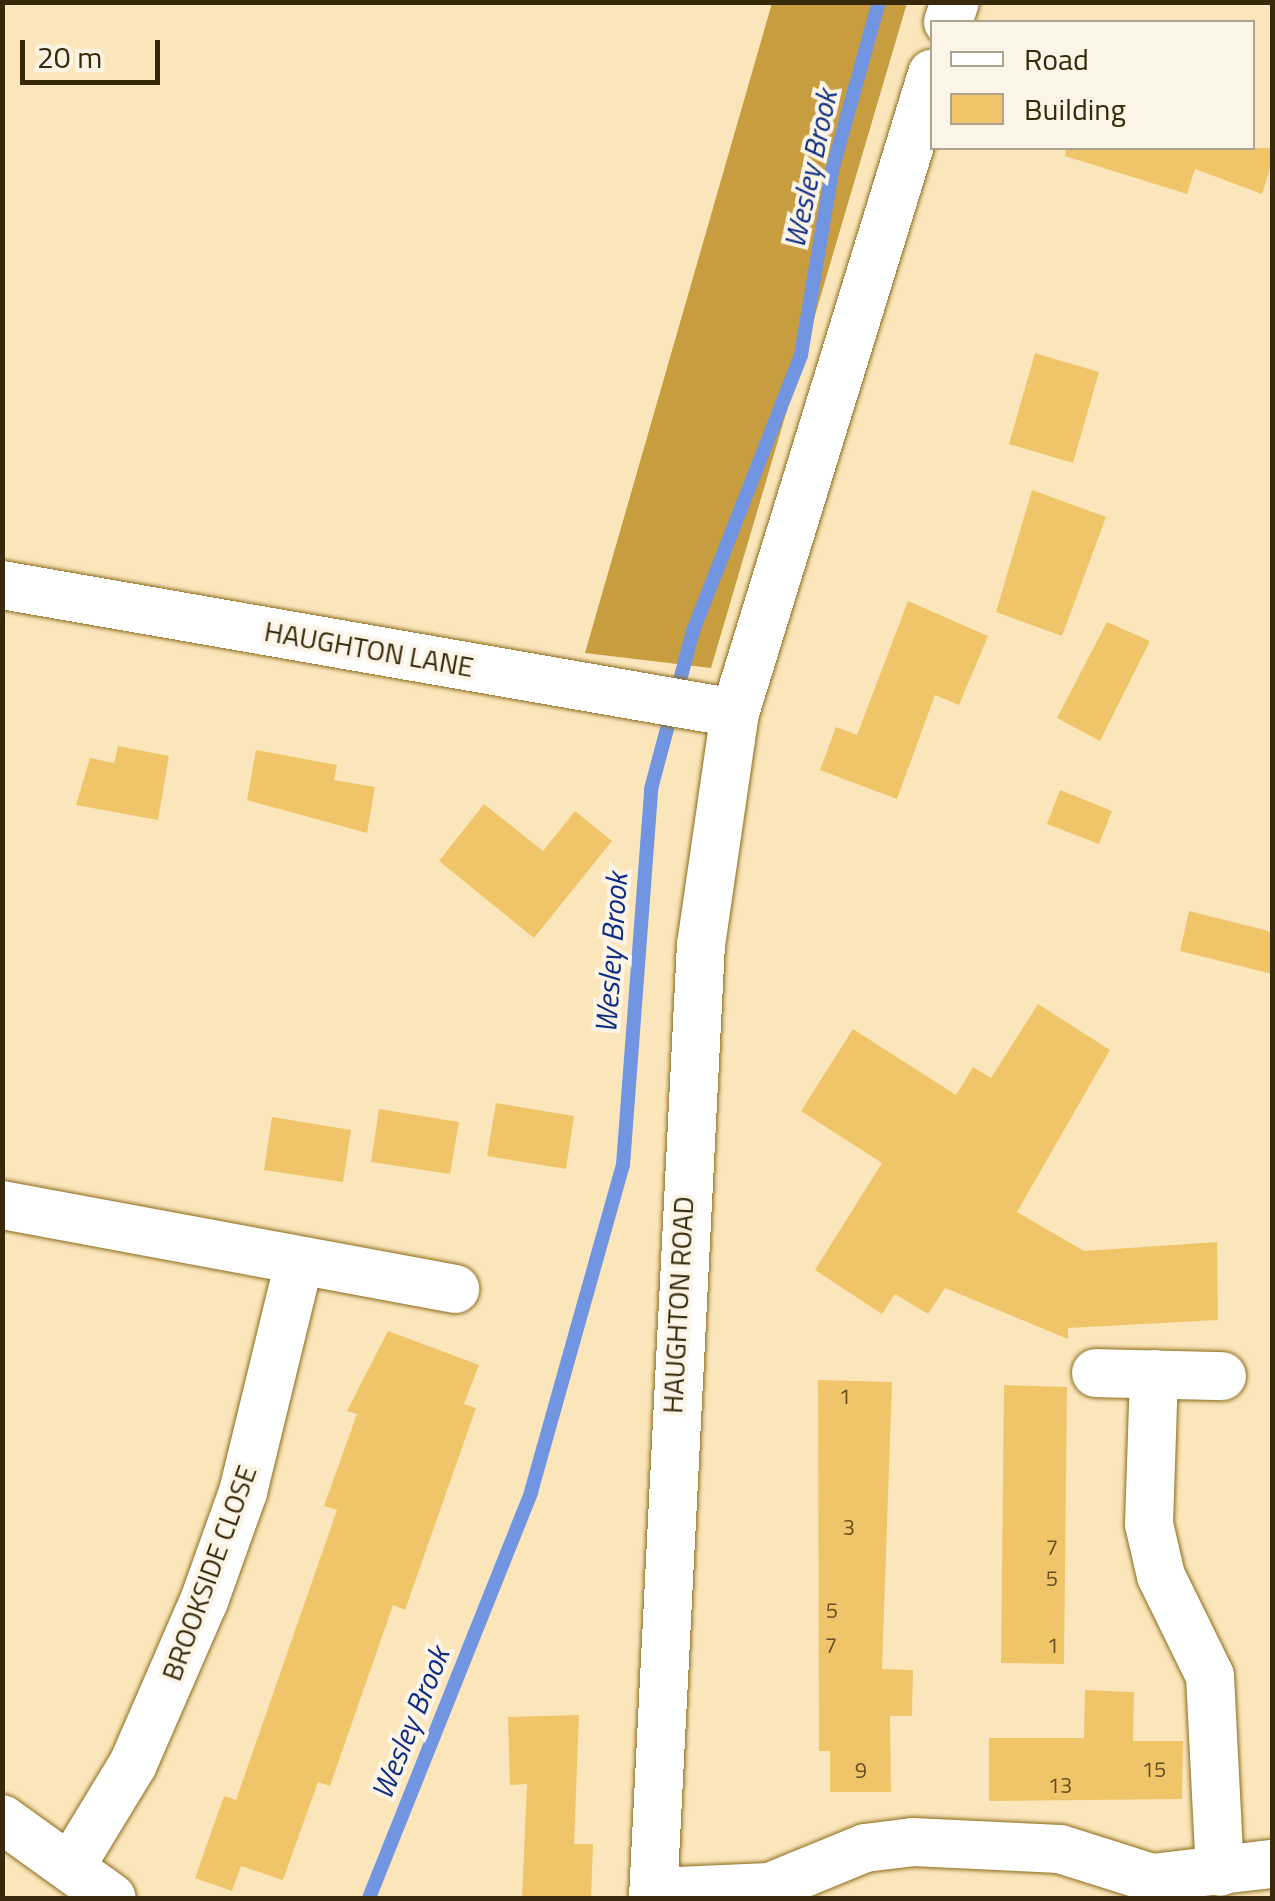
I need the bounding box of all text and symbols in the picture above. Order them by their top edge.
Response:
scale bar [25,20,165,82]
legend [930,20,1255,150]
text: 20 m [37,34,102,80]
text: Road [1024,36,1089,82]
text: Building [1024,86,1126,132]
water label: Wesley Brook [776,87,844,251]
street label: HAUGHTON LANE [262,614,476,684]
water label: Wesley Brook [587,872,635,1034]
street label: HAUGHTON ROAD [656,1196,700,1414]
house number: 1 [839,1384,851,1410]
street label: BROOKSIDE CLOSE [154,1461,264,1685]
house number: 3 [843,1515,855,1541]
house number: 7 [1046,1535,1058,1561]
house number: 5 [1046,1566,1058,1592]
house number: 5 [826,1598,838,1624]
house number: 7 [825,1633,837,1659]
house number: 1 [1047,1633,1059,1659]
water label: Wesley Brook [363,1642,457,1804]
house number: 15 [1142,1757,1166,1783]
house number: 9 [855,1758,867,1784]
house number: 13 [1048,1773,1072,1799]

